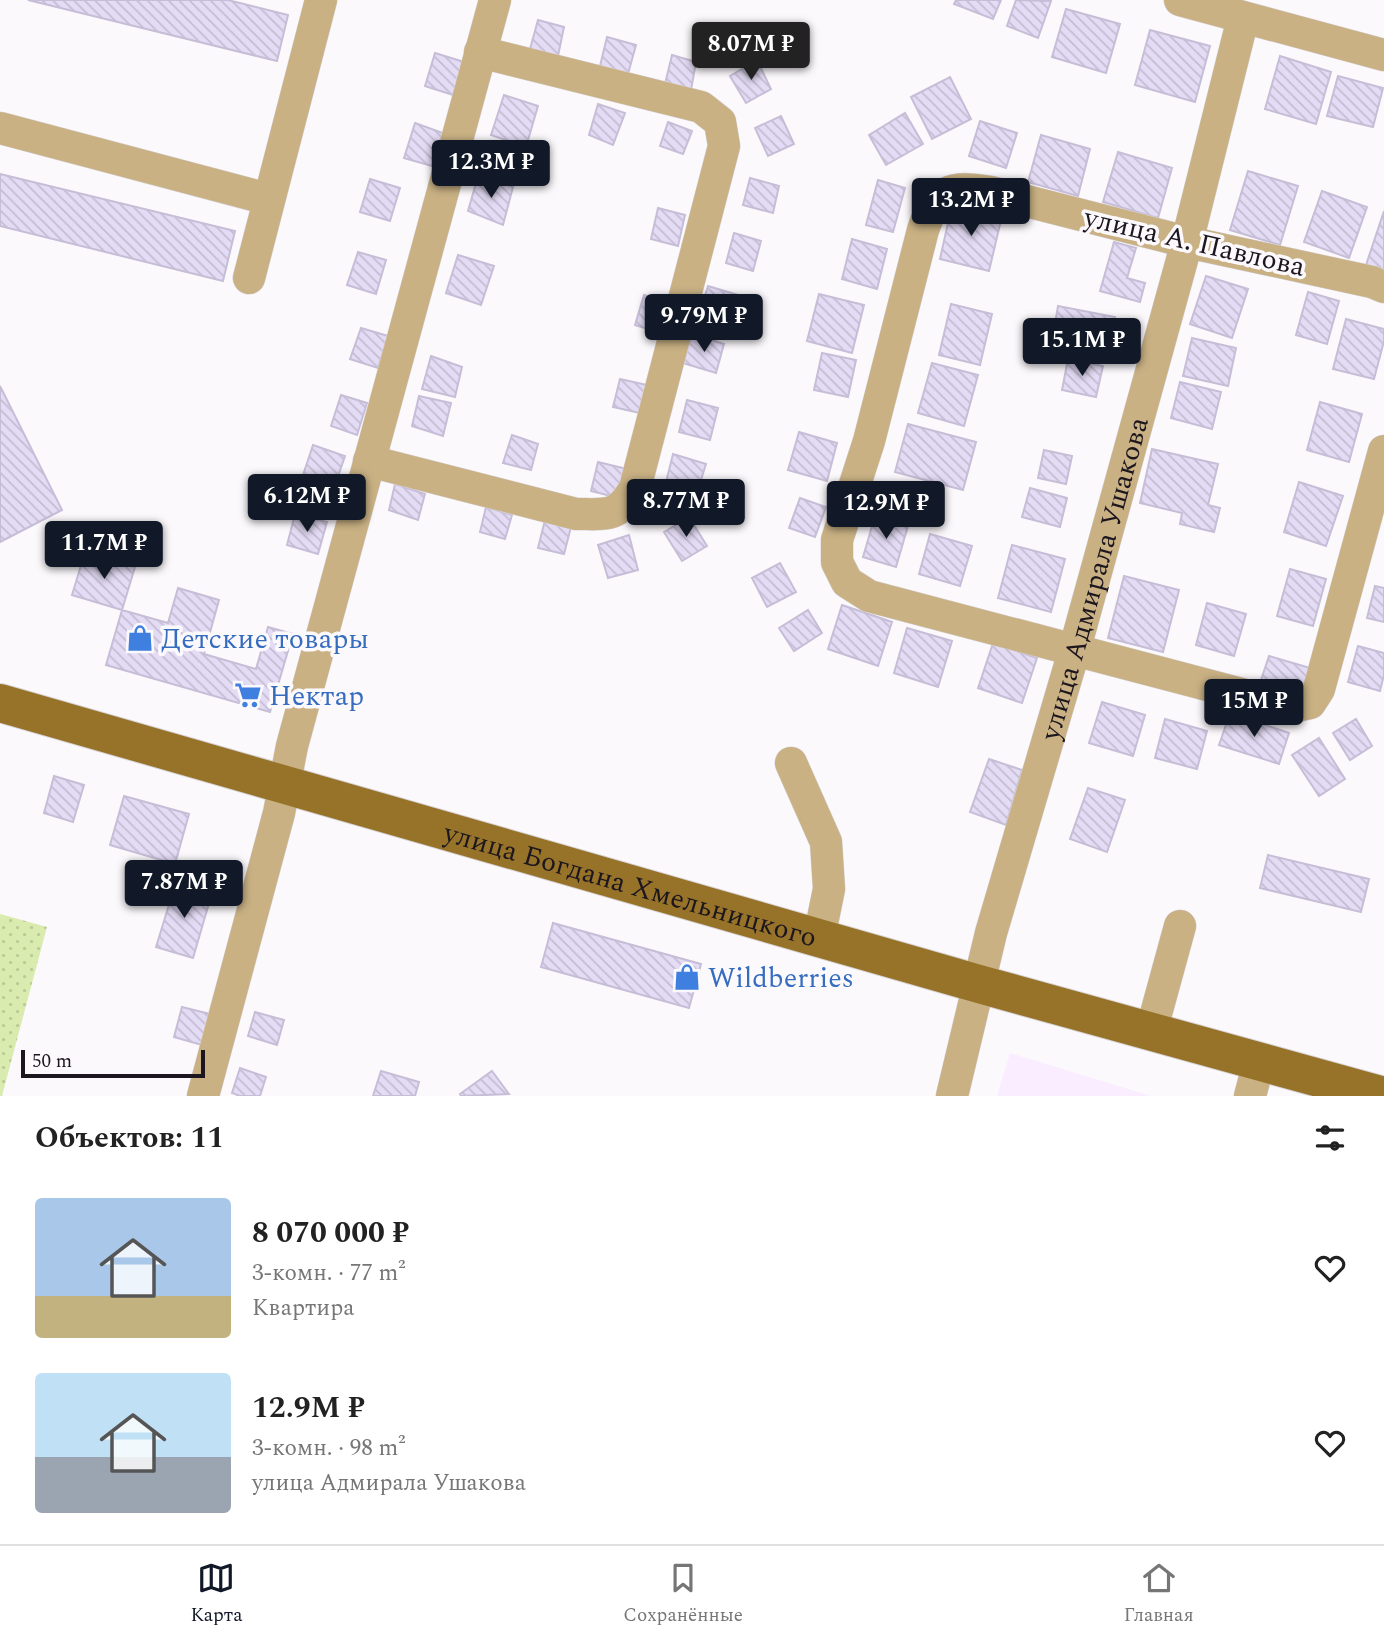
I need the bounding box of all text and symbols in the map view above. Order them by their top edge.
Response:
pin: 8.07M ₽ [686,22,816,82]
text: 8.07M ₽ [708,27,794,62]
pin: 12.3M ₽ [426,140,556,200]
text: 12.3M ₽ [448,145,534,180]
pin: 13.2M ₽ [906,178,1036,238]
text: 13.2M ₽ [928,183,1014,218]
street label: улица А. Павлова [1079,196,1310,289]
pin: 9.79M ₽ [639,294,769,354]
text: 9.79M ₽ [661,299,747,334]
pin: 15.1M ₽ [1017,318,1147,378]
text: 15.1M ₽ [1039,323,1125,358]
street label: улица Адмирала Ушакова [1029,412,1161,746]
pin: 6.12M ₽ [242,475,372,534]
text: 6.12M ₽ [264,479,350,514]
pin: 8.77M ₽ [621,480,751,539]
pin: 12.9M ₽ [821,482,951,541]
text: 8.77M ₽ [643,484,729,519]
text: 12.9M ₽ [843,486,929,521]
pin: 11.7M ₽ [39,522,169,581]
text: 11.7M ₽ [61,526,147,561]
place label: Детские товары [161,618,369,661]
shop icon: Детские товары [125,623,155,653]
place label: Нектар [269,675,364,718]
supermarket icon: Нектар [233,680,263,710]
pin: 15M ₽ [1205,680,1303,739]
text: 15M ₽ [1220,684,1288,719]
street label: улица Богдана Хмельницкого [438,811,822,959]
pin: 7.87M ₽ [119,860,249,920]
text: 7.87M ₽ [141,865,227,900]
place label: Wildberries [708,957,854,1000]
shop icon: Wildberries [672,962,702,992]
scale bar [21,1047,205,1079]
text: 50 m [32,1047,72,1076]
text: Объектов: 11 [35,1115,224,1161]
icon: filters [1311,1119,1349,1157]
text: 8 070 000 ₽ [252,1210,409,1256]
icon: home [91,1226,175,1310]
icon: heart [1311,1249,1349,1287]
text: 3-комн. · 77 m² [252,1256,406,1291]
text: Квартира [252,1291,355,1326]
text: 12.9M ₽ [252,1385,365,1431]
icon: home [91,1401,175,1485]
icon: heart [1311,1424,1349,1462]
text: 3-комн. · 98 m² [252,1431,406,1466]
text: улица Адмирала Ушакова [252,1466,526,1501]
tab: Карта [190,1559,242,1630]
tab: Сохранённые [623,1559,743,1630]
tab: Главная [1124,1559,1194,1630]

